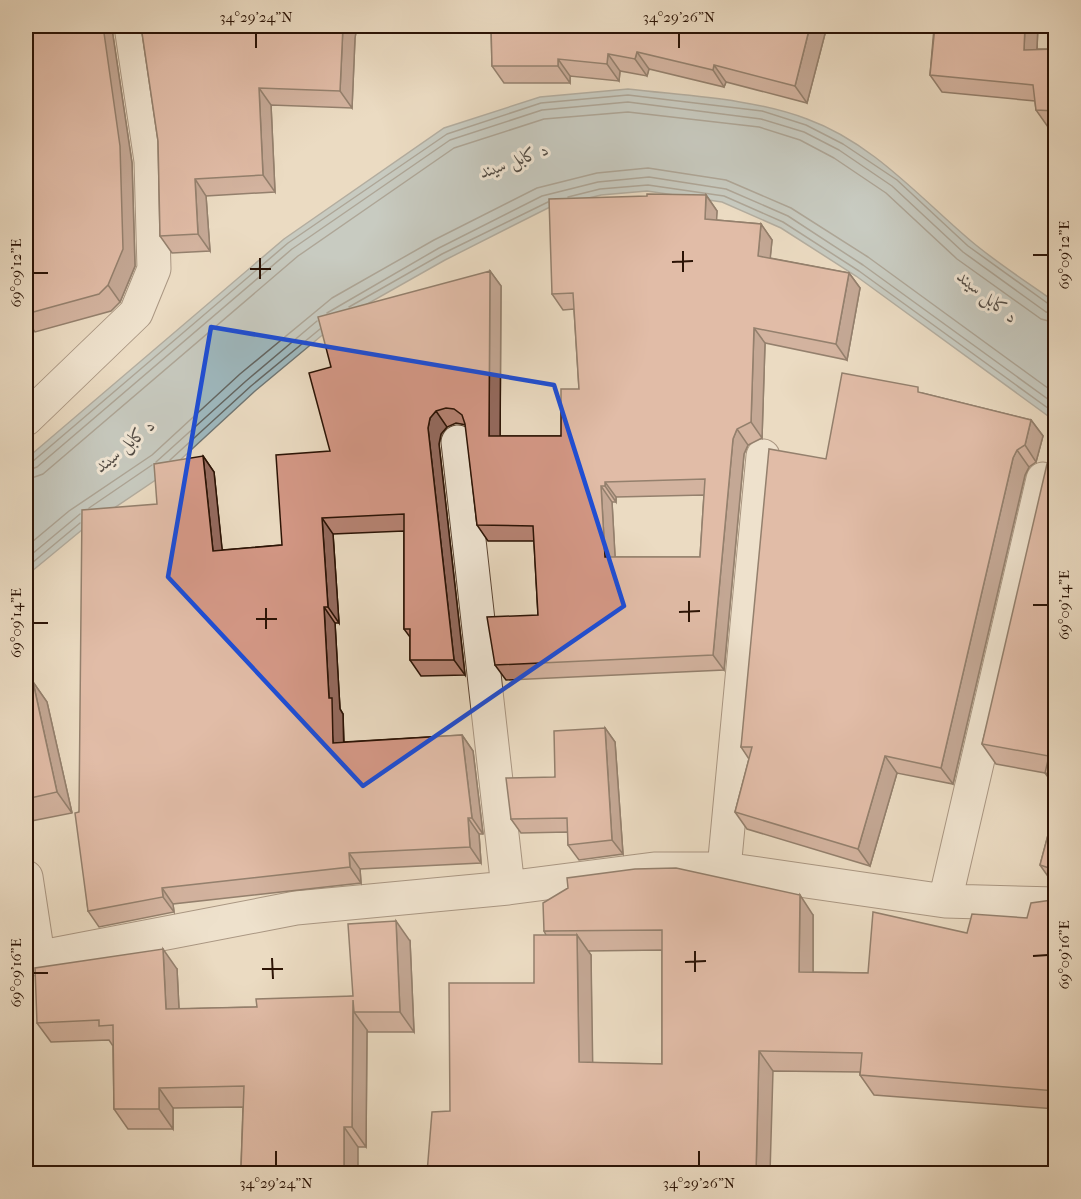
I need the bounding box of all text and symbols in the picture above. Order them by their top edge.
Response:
text: 34°29'24"N [219,8,293,26]
text: 34°29'26"N [643,8,716,26]
water label: د کابل سيند [476,139,552,185]
text: 69°09'12"E [1055,221,1073,289]
text: 69°09'12"E [7,239,25,307]
water label: د کابل سيند [951,266,1022,329]
water label: د کابل سيند [91,415,161,479]
text: 69°09'14"E [1055,570,1073,640]
text: 69°09'14"E [7,588,25,658]
text: 69°09'16"E [1055,920,1073,990]
text: 69°09'16"E [7,938,25,1008]
text: 34°29'24"N [239,1174,313,1192]
text: 34°29'26"N [663,1174,736,1192]

